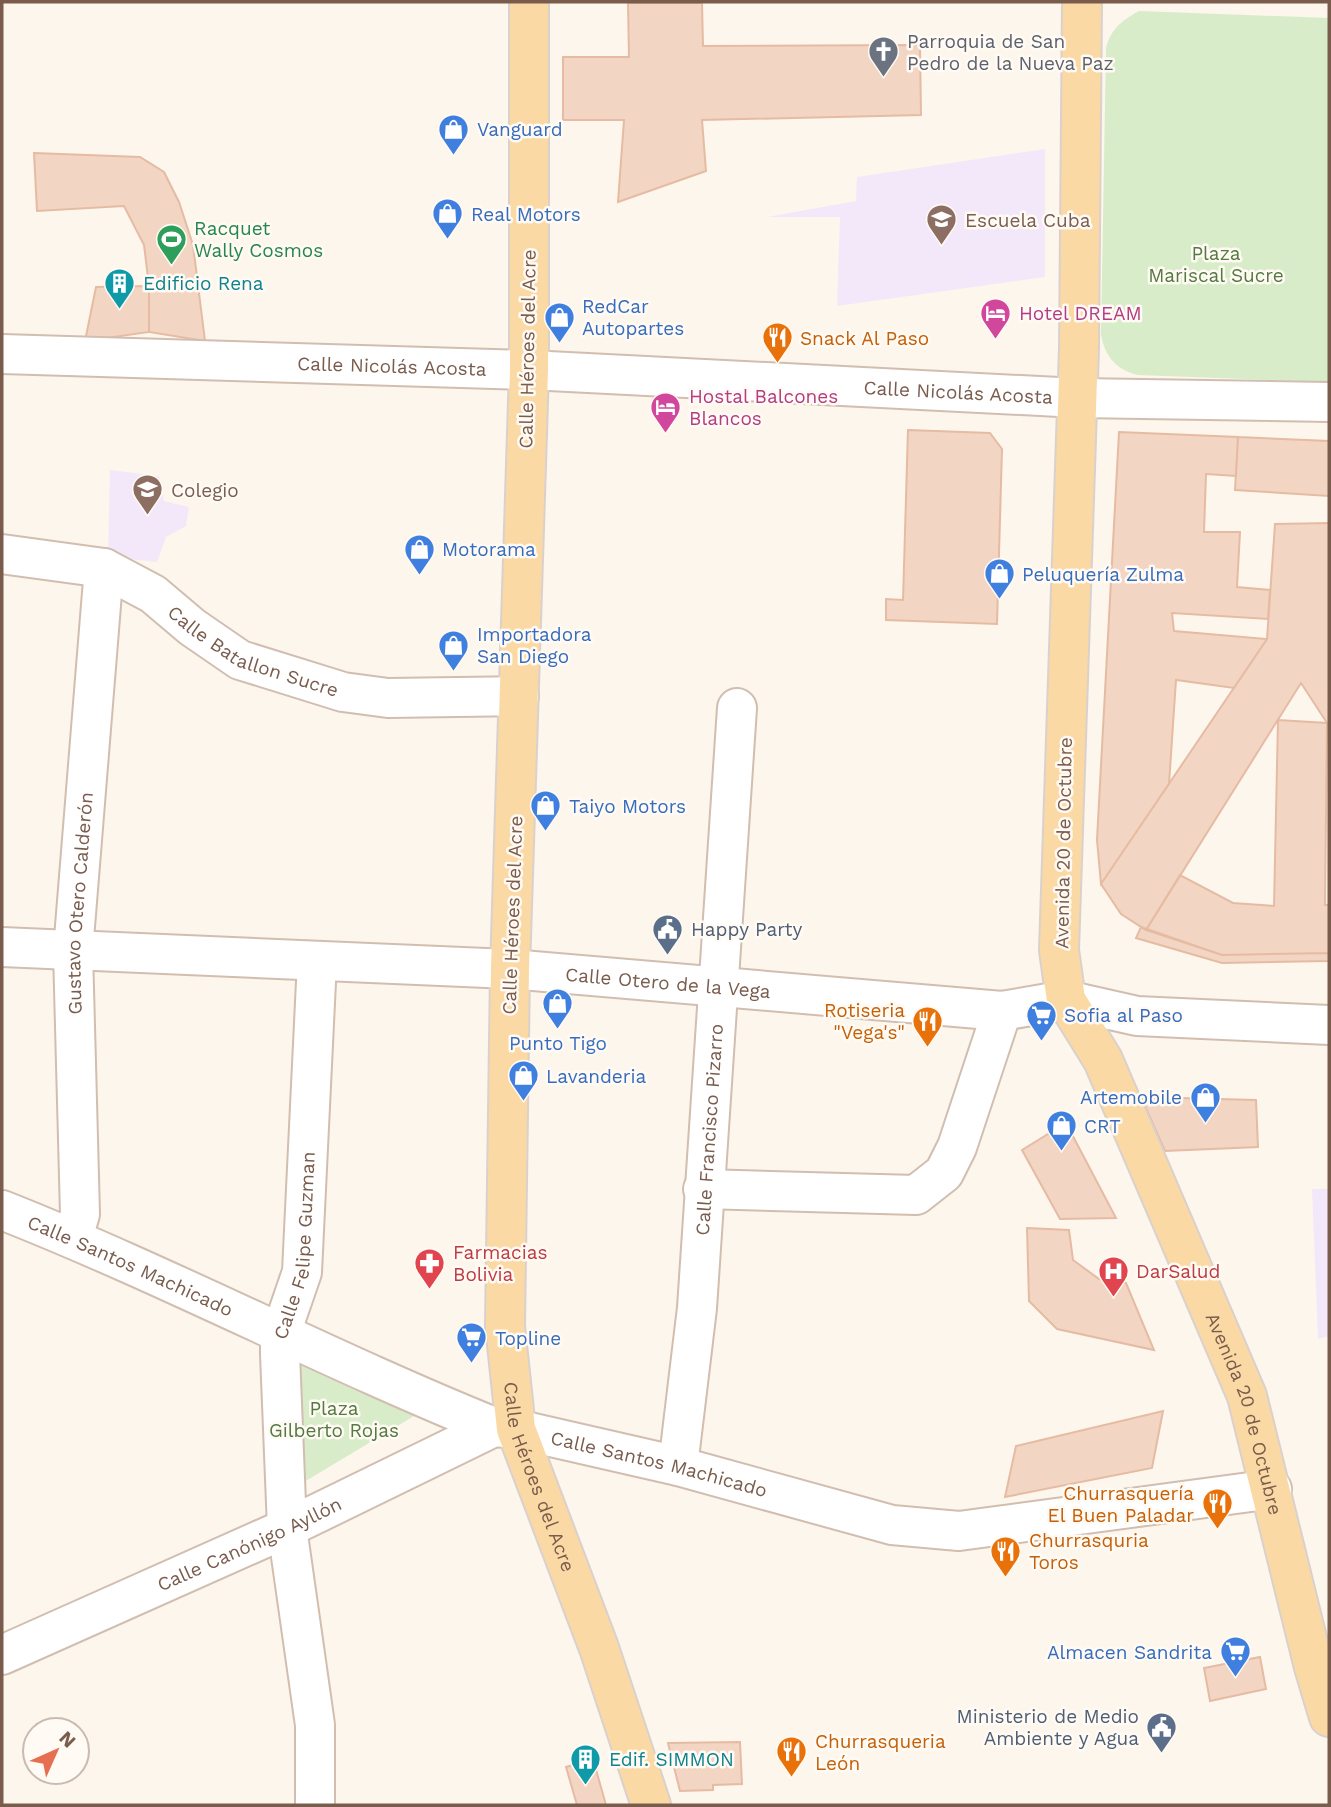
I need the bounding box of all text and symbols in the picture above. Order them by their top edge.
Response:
place label: Parroquia de San Pedro de la Nueva Paz [907,30,1114,75]
church icon: Parroquia de San Pedro de la Nueva Paz [867,35,901,79]
shop icon: Vanguard [437,112,471,156]
place label: Vanguard [477,118,563,141]
shop icon: Real Motors [431,197,465,241]
place label: Real Motors [471,203,581,226]
school or university icon: Escuela Cuba [925,203,959,247]
place label: Escuela Cuba [965,209,1091,232]
place label: Racquet Wally Cosmos [194,217,323,262]
sports icon: Racquet Wally Cosmos [154,222,188,266]
park label: Plaza Mariscal Sucre [1148,242,1284,287]
street label: Calle Héroes del Acre [514,249,541,449]
building icon: Edificio Rena [103,266,137,310]
place label: Edificio Rena [143,272,264,295]
place label: RedCar Autopartes [582,295,684,340]
hotel icon: Hotel DREAM [979,296,1013,340]
shop icon: RedCar Autopartes [542,300,576,344]
place label: Hotel DREAM [1019,302,1142,325]
restaurant icon: Snack Al Paso [760,321,794,365]
place label: Snack Al Paso [800,327,929,350]
street label: Calle Nicolás Acosta [297,352,487,381]
street label: Calle Nicolás Acosta [863,376,1054,409]
place label: Hostal Balcones Blancos [689,385,838,430]
hotel icon: Hostal Balcones Blancos [649,390,683,434]
school or university icon: Colegio [131,473,165,517]
place label: Colegio [171,479,239,502]
shop icon: Motorama [402,532,436,576]
place label: Motorama [442,538,536,561]
shop icon: Peluquería Zulma [982,557,1016,601]
place label: Peluquería Zulma [1022,563,1184,586]
street label: Calle Batallon Sucre [163,601,341,702]
place label: Importadora San Diego [477,623,592,668]
shop icon: Importadora San Diego [437,628,471,672]
street label: Avenida 20 de Octubre [1050,737,1077,949]
shop icon: Taiyo Motors [529,789,563,833]
street label: Gustavo Otero Calderón [62,791,98,1015]
place label: Taiyo Motors [569,795,686,818]
street label: Calle Héroes del Acre [498,815,527,1015]
public building icon: Happy Party [651,912,685,956]
place label: Happy Party [691,918,802,941]
street label: Calle Otero de la Vega [564,963,772,1003]
shop icon: Punto Tigo [541,987,575,1031]
supermarket icon: Sofia al Paso [1024,998,1058,1042]
place label: Rotiseria "Vega's" [824,999,905,1044]
restaurant icon: Rotiseria "Vega's" [911,1004,945,1048]
place label: Sofia al Paso [1064,1004,1183,1027]
street label: Calle Francisco Pizarro [691,1023,728,1236]
place label: Punto Tigo [509,1032,607,1055]
shop icon: Lavanderia [506,1059,540,1103]
place label: Lavanderia [546,1065,647,1088]
shop icon: Artemobile [1188,1080,1222,1124]
place label: Artemobile [1080,1086,1182,1109]
shop icon: CRT [1044,1109,1078,1153]
place label: CRT [1084,1115,1121,1138]
street label: Calle Felipe Guzman [269,1151,320,1342]
street label: Calle Santos Machicado [24,1211,237,1321]
place label: Farmacias Bolivia [453,1241,547,1286]
pharmacy icon: Farmacias Bolivia [413,1246,447,1290]
hospital icon: DarSalud [1096,1254,1130,1298]
place label: DarSalud [1136,1260,1220,1283]
street label: Avenida 20 de Octubre [1201,1309,1287,1517]
supermarket icon: Topline [455,1321,489,1365]
place label: Topline [495,1327,561,1350]
street label: Calle Héroes del Acre [499,1381,580,1575]
park label: Plaza Gilberto Rojas [269,1397,399,1442]
street label: Calle Santos Machicado [548,1426,770,1502]
place label: Churrasquería El Buen Paladar [1048,1482,1194,1527]
restaurant icon: Churrasquería El Buen Paladar [1200,1487,1234,1531]
street label: Calle Canónigo Ayllón [154,1492,345,1596]
place label: Churrasquria Toros [1029,1529,1149,1574]
restaurant icon: Churrasquria Toros [989,1534,1023,1578]
supermarket icon: Almacen Sandrita [1218,1635,1252,1679]
place label: Almacen Sandrita [1047,1641,1212,1664]
place label: Ministerio de Medio Ambiente y Agua [957,1705,1139,1750]
public building icon: Ministerio de Medio Ambiente y Agua [1145,1710,1179,1754]
north arrow [21,1716,91,1786]
text: N [55,1726,81,1752]
place label: Churrasqueria León [815,1730,946,1775]
restaurant icon: Churrasqueria León [775,1735,809,1779]
building icon: Edif. SIMMON [569,1742,603,1786]
place label: Edif. SIMMON [609,1748,734,1771]

